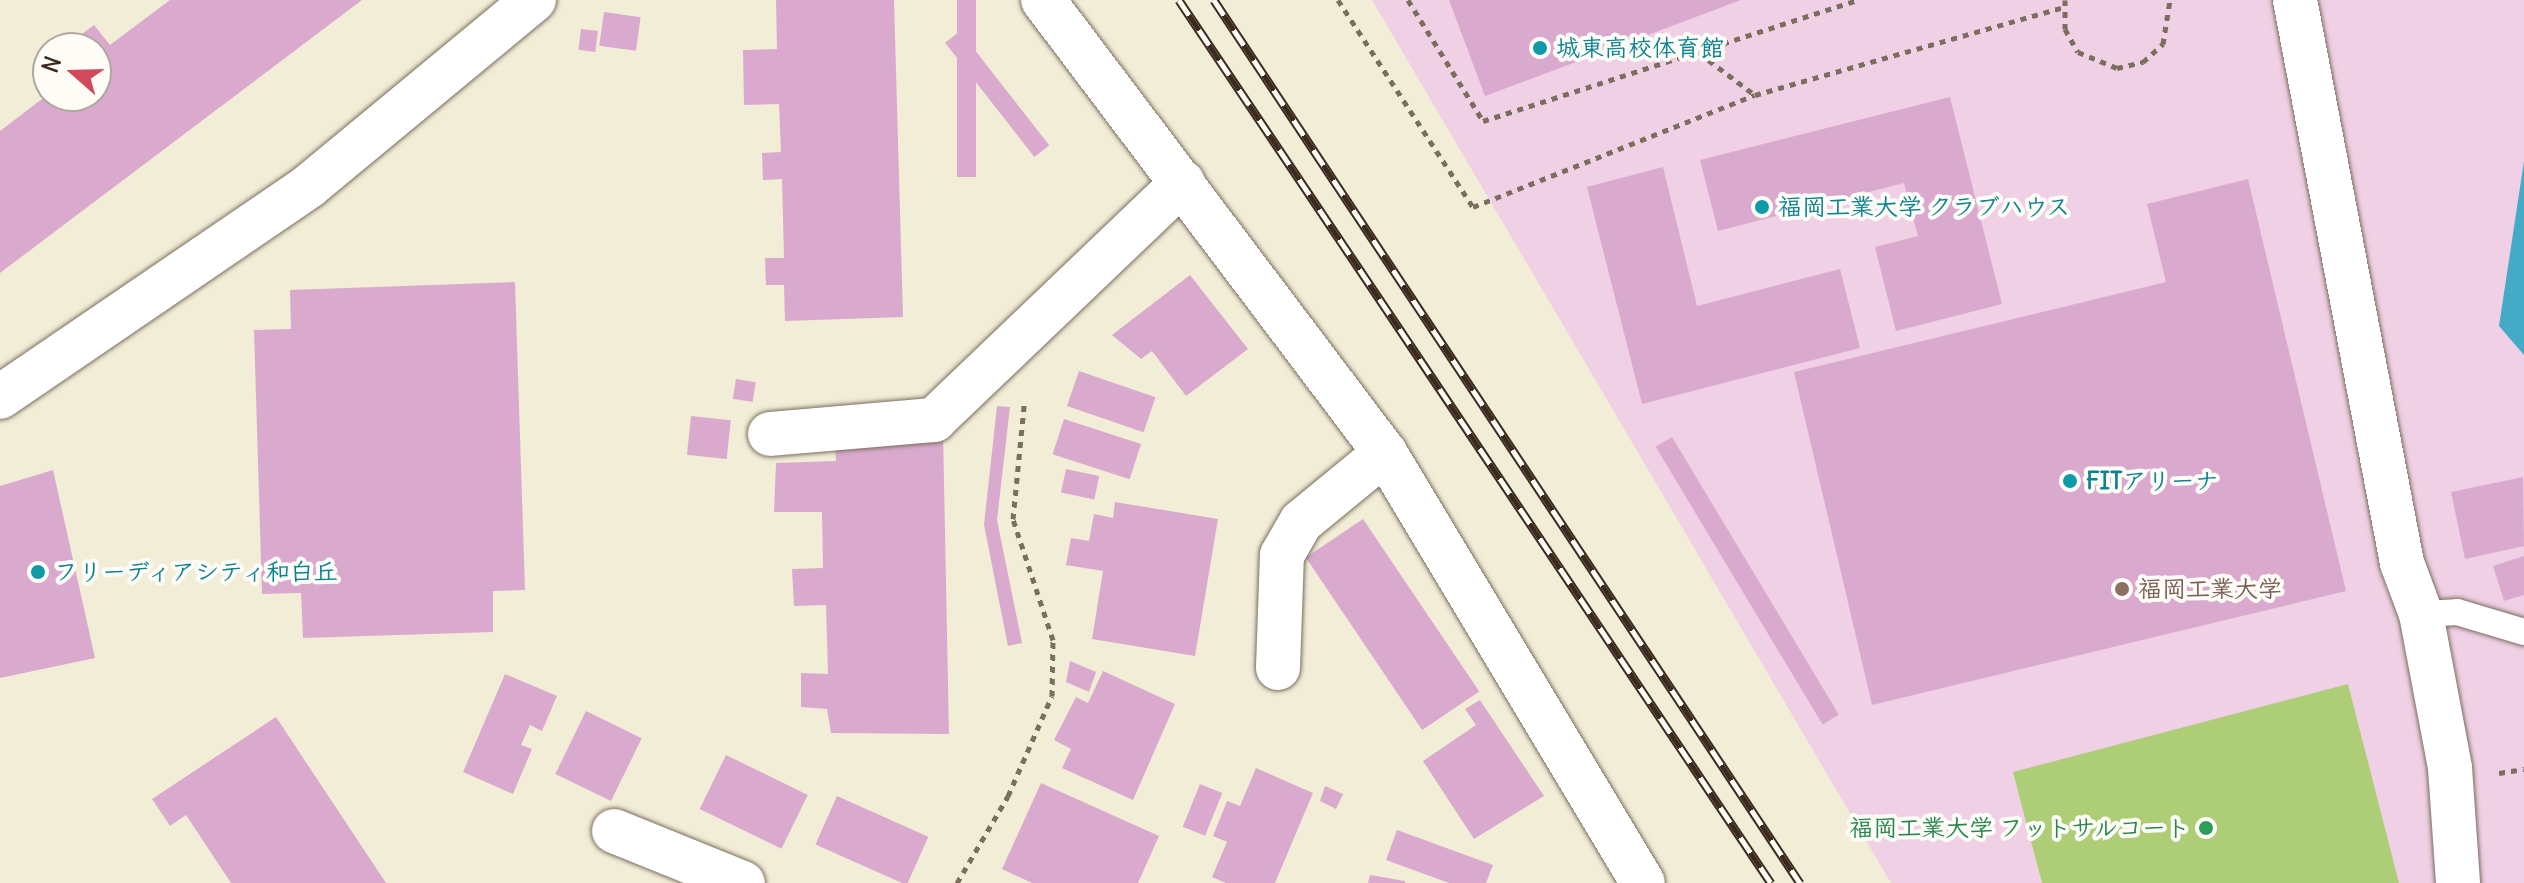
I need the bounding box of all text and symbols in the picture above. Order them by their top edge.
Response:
north arrow [32,32,112,112]
place label: 城東高校体育館 [1556,34,1724,62]
marker: 城東高校体育館 [1531,39,1549,57]
text: N [36,53,67,76]
place label: 福岡工業大学 クラブハウス [1778,193,2072,221]
marker: 福岡工業大学 クラブハウス [1753,198,1771,216]
place label: FITアリーナ [2086,467,2219,495]
marker: FITアリーナ [2061,472,2079,490]
place label: フリーディアシティ和白丘 [54,558,342,586]
marker: フリーディアシティ和白丘 [29,563,47,581]
place label: 福岡工業大学 [2138,575,2282,603]
marker: 福岡工業大学 [2113,580,2131,598]
place label: 福岡工業大学 フットサルコート [1848,814,2190,842]
marker: 福岡工業大学 フットサルコート [2197,819,2215,837]

